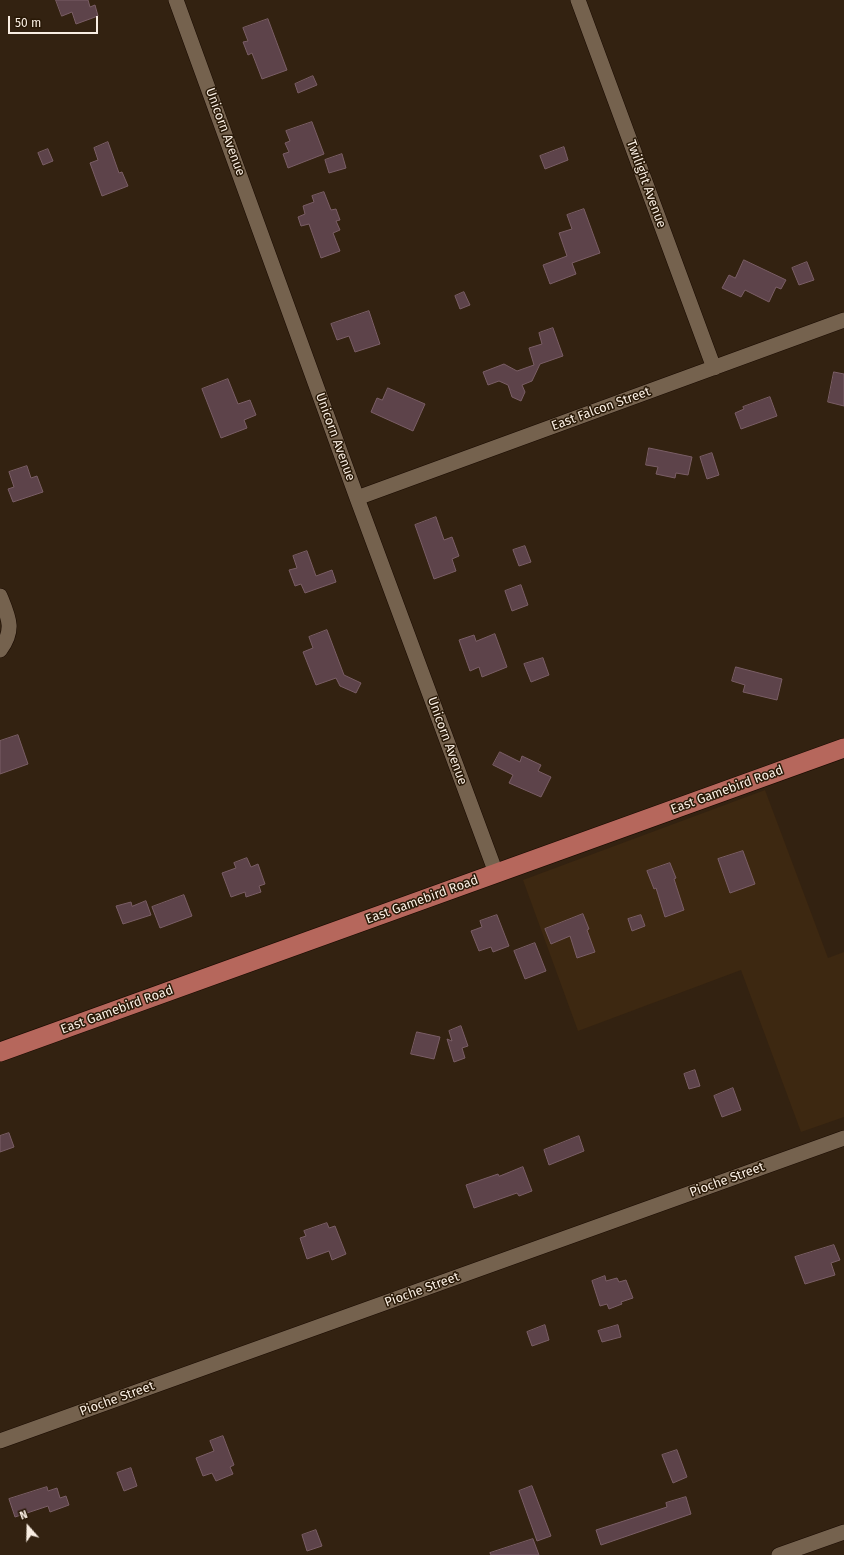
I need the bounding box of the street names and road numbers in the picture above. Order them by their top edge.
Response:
street label: Unicorn Avenue [202,86,248,178]
street label: Twilight Avenue [623,138,669,230]
street label: East Falcon Street [549,384,653,434]
street label: Unicorn Avenue [312,391,358,483]
street label: Unicorn Avenue [424,695,470,787]
street label: East Gamebird Road [669,762,785,818]
street label: East Gamebird Road [364,872,480,928]
street label: East Gamebird Road [59,982,175,1038]
street label: Pioche Street [687,1159,767,1201]
street label: Pioche Street [382,1269,462,1311]
street label: Pioche Street [77,1378,157,1420]

